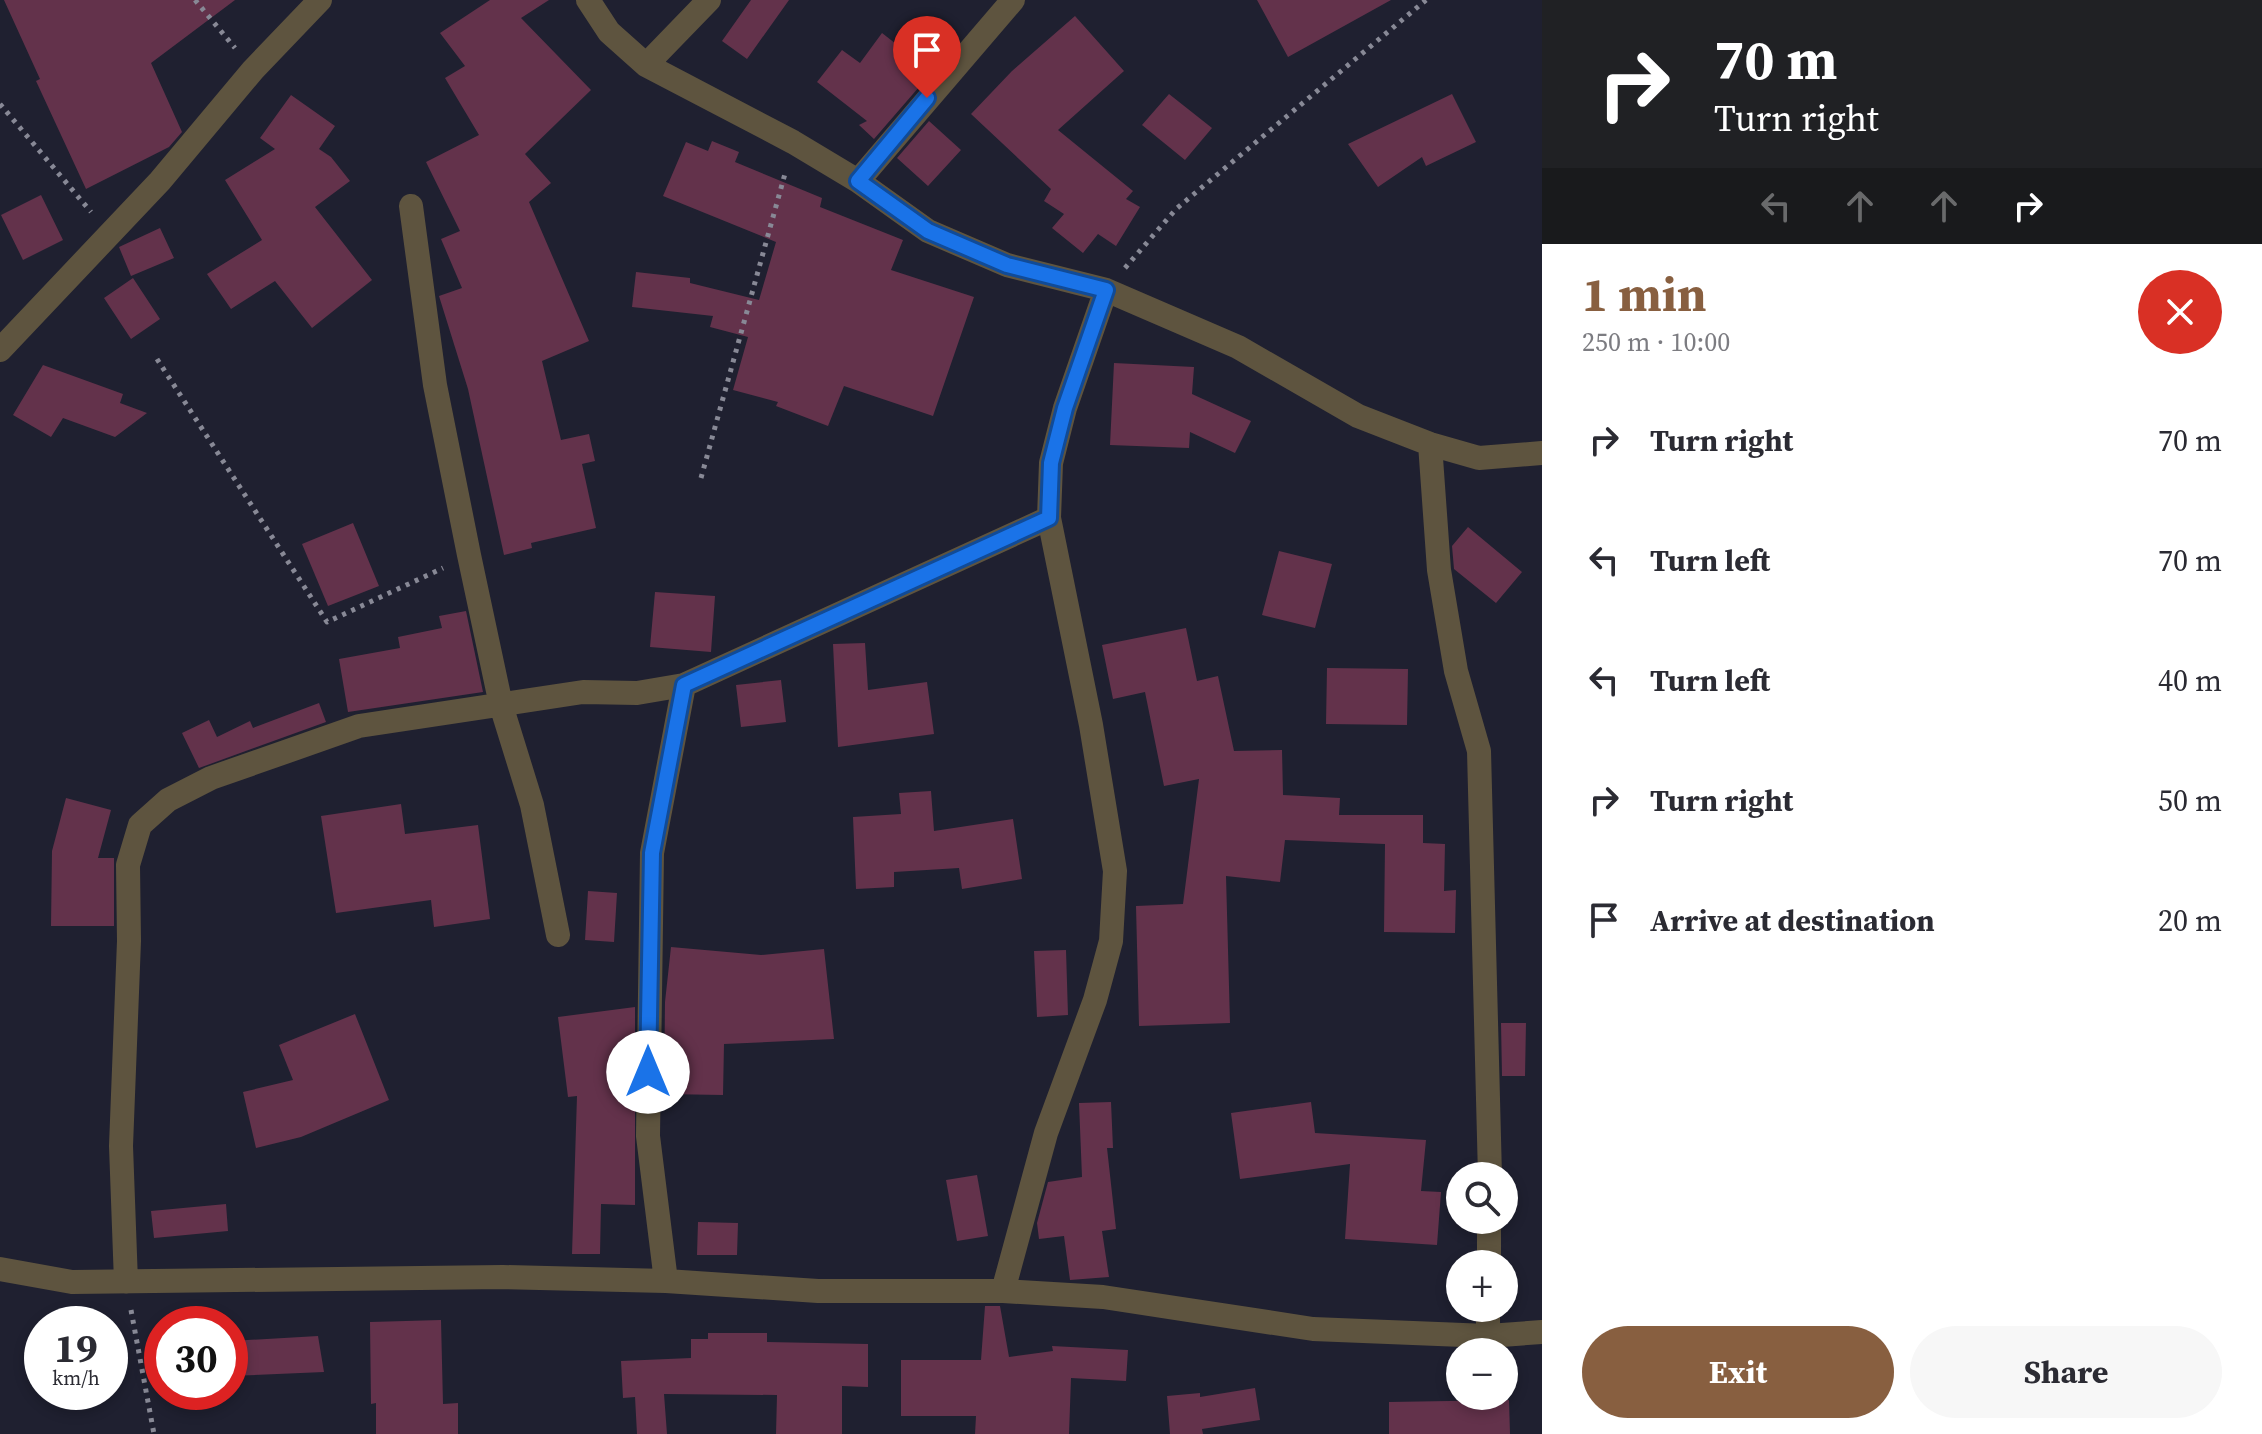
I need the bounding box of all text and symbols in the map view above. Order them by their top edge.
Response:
pin [893,16,961,98]
text: 70 m [1714,21,1837,98]
icon: arrive [905,28,949,72]
icon: right [1582,32,1686,136]
text: Turn right [1714,94,1879,143]
icon: left [1754,184,1798,228]
icon: ahead [1838,184,1882,228]
icon: ahead [1922,184,1966,228]
icon: right [2006,184,2050,228]
text: 1 min [1582,261,1707,327]
button: close [2138,270,2222,354]
text: 250 m · 10:00 [1582,324,1730,360]
icon: right [1582,418,1626,462]
text: Turn right [1650,420,1793,461]
text: 70 m [2158,420,2222,461]
icon: left [1582,538,1626,582]
text: Turn left [1650,540,1770,581]
text: 70 m [2158,540,2222,581]
icon: left [1582,658,1626,702]
text: Turn left [1650,660,1770,701]
text: 40 m [2158,660,2222,701]
icon: right [1582,778,1626,822]
text: Turn right [1650,780,1793,821]
text: 50 m [2158,780,2222,821]
icon: arrive [1582,898,1626,942]
text: Arrive at destination [1650,900,1935,941]
text: 20 m [2158,900,2222,941]
position arrow [606,1030,690,1114]
map controls [1446,1162,1518,1410]
button: search [1446,1162,1518,1234]
button: + [1446,1250,1518,1322]
speed limit sign: 30 [144,1306,248,1410]
text: 19 [54,1321,98,1375]
button: Exit [1582,1326,1894,1418]
button: Share [1910,1326,2222,1418]
button: − [1446,1338,1518,1410]
text: km/h [52,1364,100,1392]

